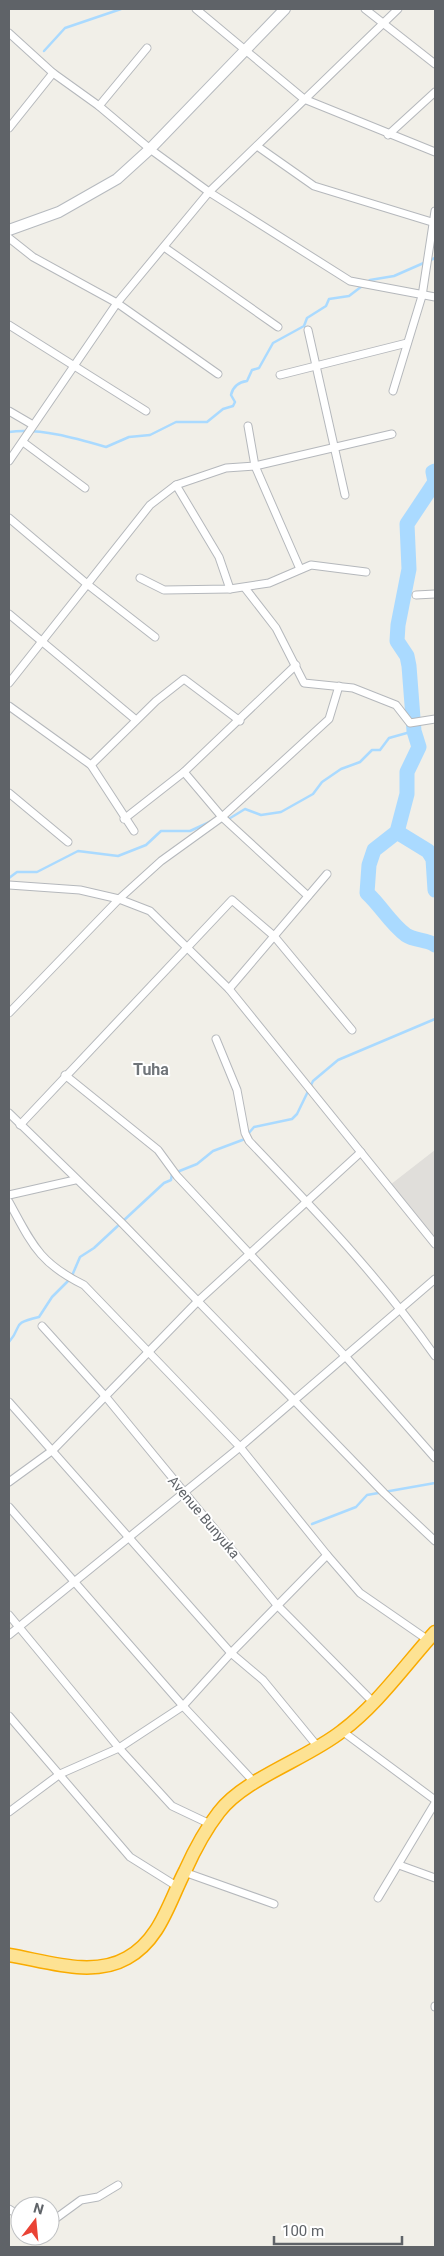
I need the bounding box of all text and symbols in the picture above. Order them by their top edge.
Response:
district label: Tuha [133,1060,169,1079]
street label: Avenue Bunyuka [165,1473,243,1561]
north arrow [10,2196,60,2246]
text: N [32,2199,46,2218]
scale bar [274,2214,402,2246]
text: 100 m [282,2222,324,2240]

